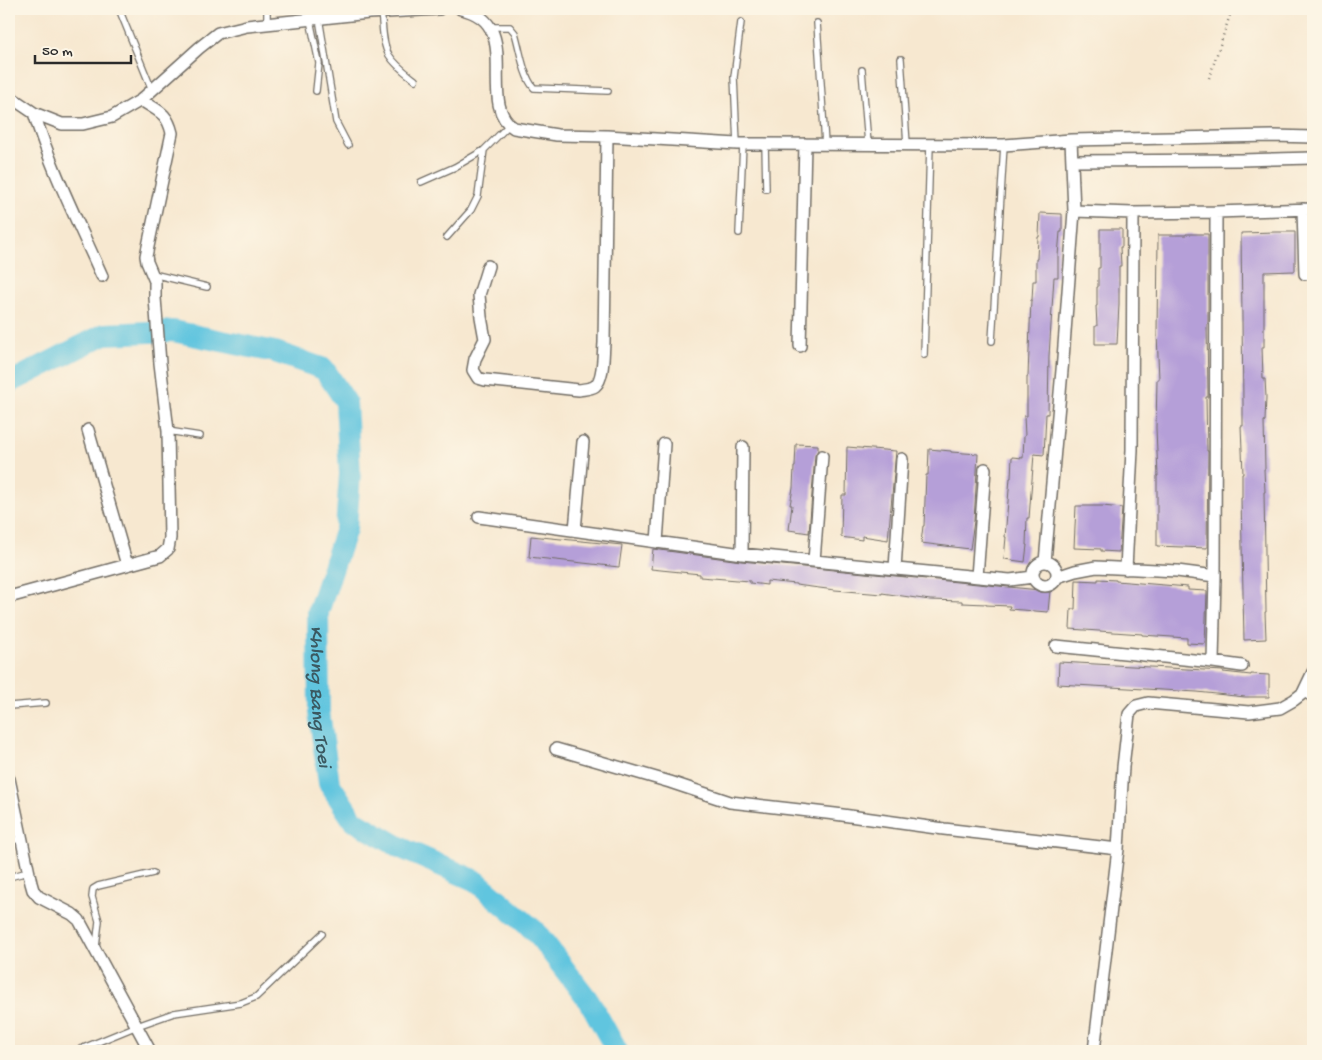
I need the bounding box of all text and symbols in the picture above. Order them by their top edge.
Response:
scale bar [35,32,131,64]
text: 50 m [42,43,73,61]
water label: Khlong Bang Toei [303,626,335,772]

